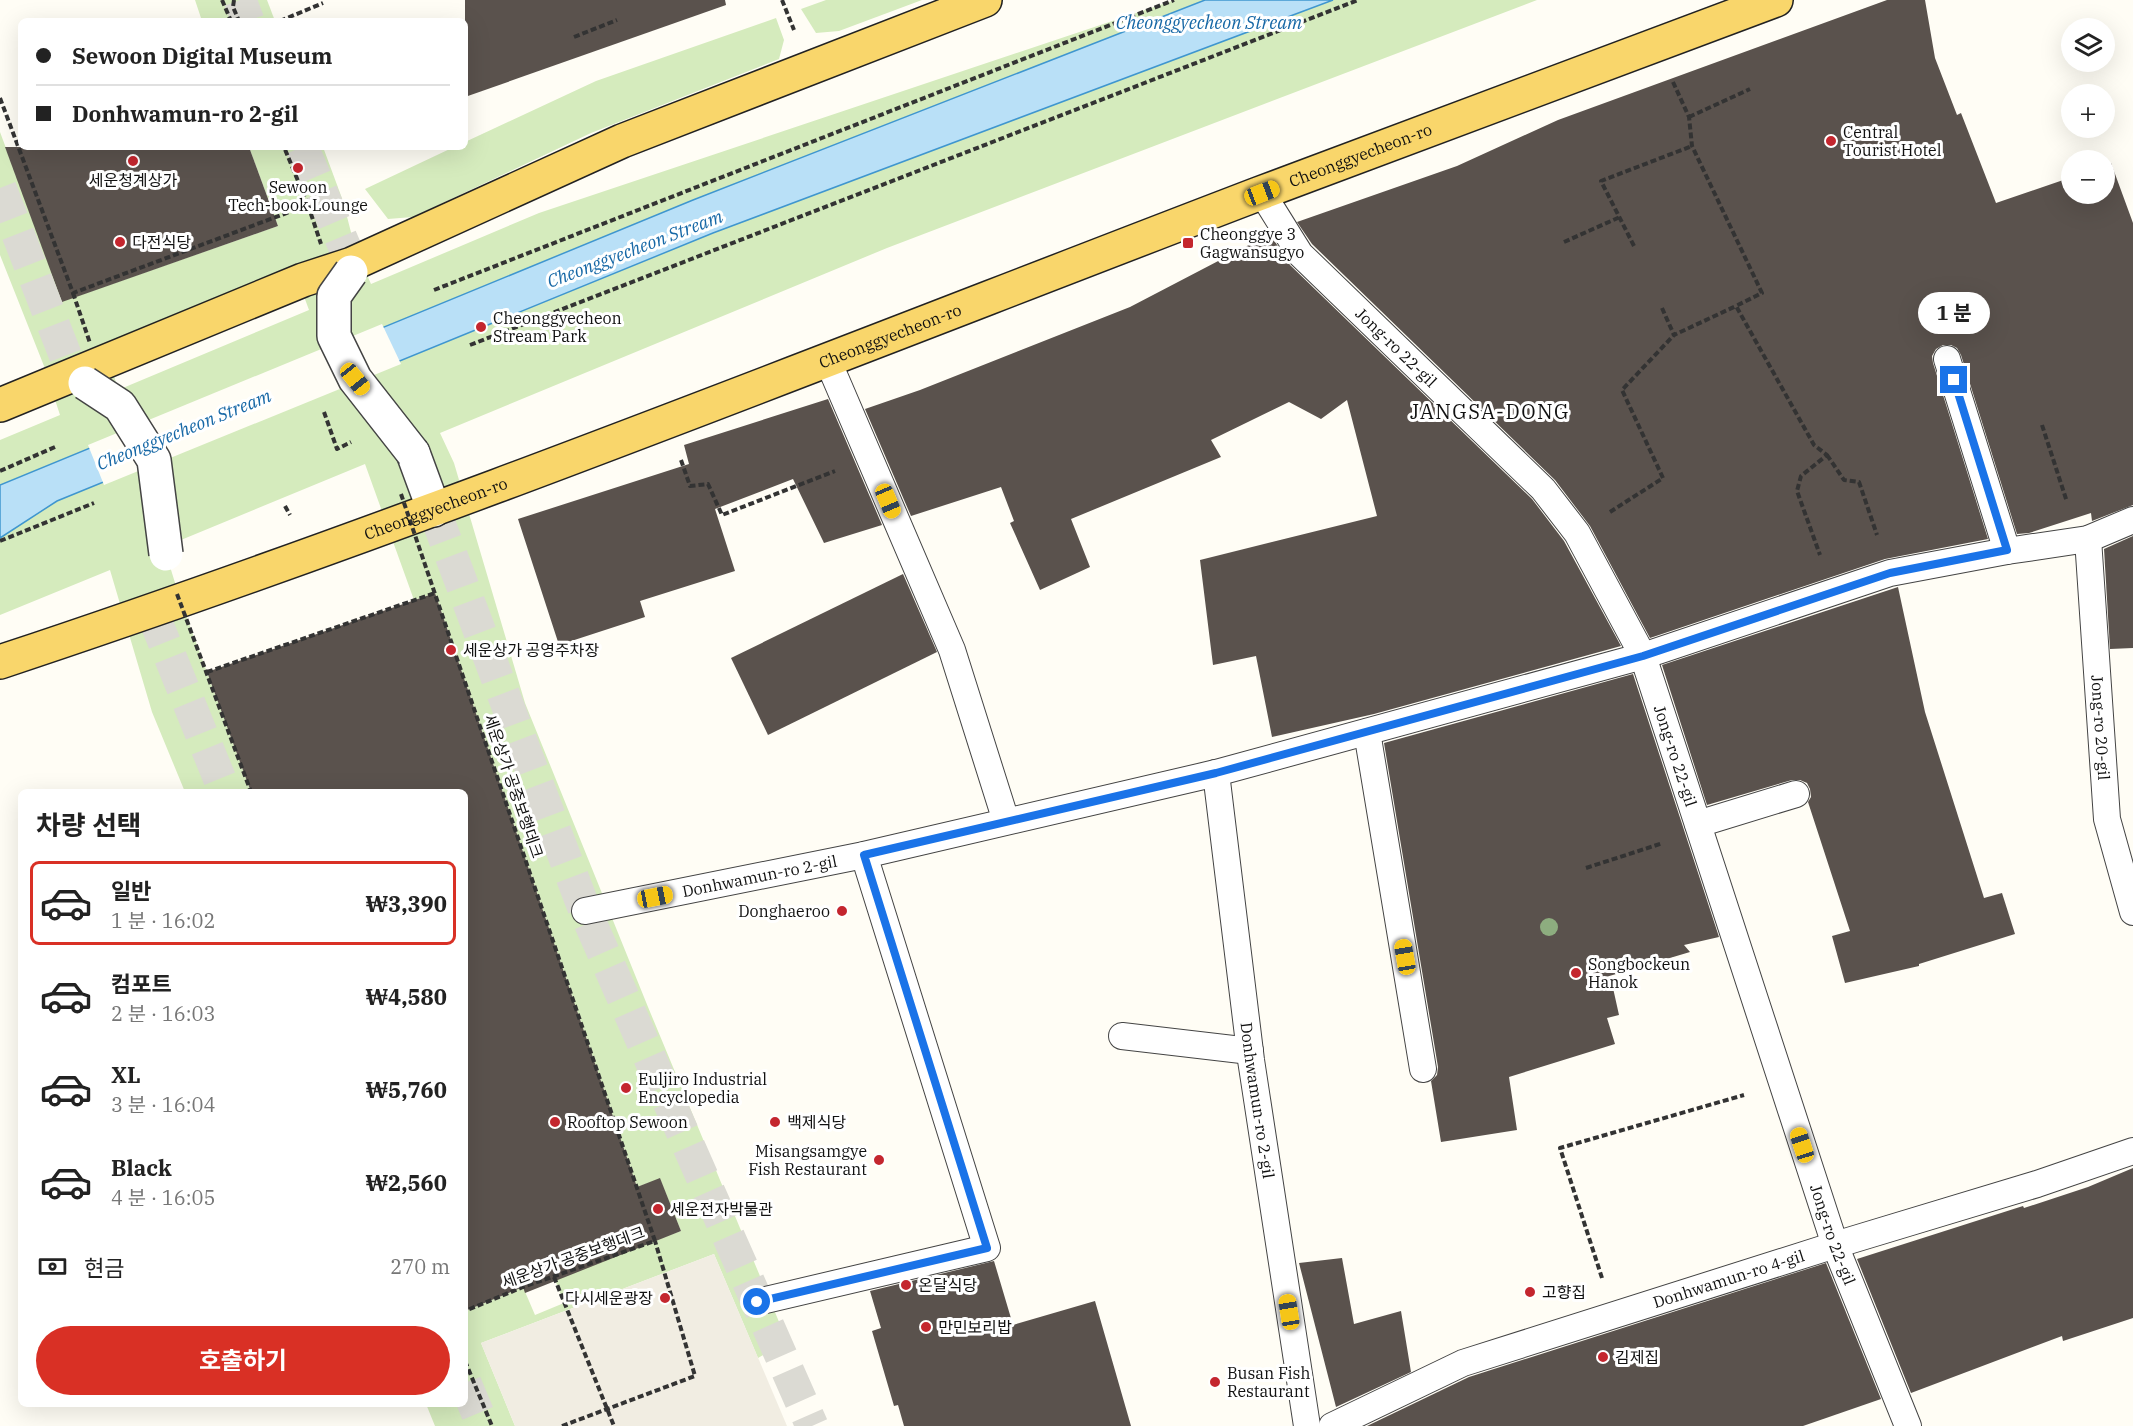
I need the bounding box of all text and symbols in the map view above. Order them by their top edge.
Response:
water label: Cheonggyecheon Stream [1116,11,1302,34]
map controls [2061,18,2115,204]
button: layers [2061,18,2115,72]
text: Sewoon Digital Museum [72,41,332,70]
button: + [2061,84,2115,138]
text: Donhwamun-ro 2-gil [72,99,298,128]
street label: Cheonggyecheon-ro [1286,119,1435,191]
place label: Central Tourist Hotel [1843,122,1942,160]
marker: Central Tourist Hotel [1824,134,1838,148]
button: − [2061,150,2115,204]
marker: 세운청계상가 [126,154,140,168]
marker: Sewoon Tech-book Lounge [291,161,305,175]
place label: 세운청계상가 [89,170,177,190]
place label: Sewoon Tech-book Lounge [228,177,368,215]
car [1242,178,1282,208]
water label: Cheonggyecheon Stream [544,204,726,293]
place label: Cheonggye 3 Gagwansugyo [1200,224,1304,262]
place label: 다전식당 [132,232,191,252]
marker: 다전식당 [113,235,127,249]
marker: Cheonggye 3 Gagwansugyo [1181,236,1195,250]
callout: 1 분 [1918,293,1990,335]
street label: Cheonggyecheon-ro [816,299,964,373]
text: 1 분 [1936,299,1972,326]
street label: Jong-ro 22-gil [1352,303,1441,391]
place label: Cheonggyecheon Stream Park [493,308,622,346]
marker: Cheonggyecheon Stream Park [474,320,488,334]
car [337,359,373,399]
route end [1940,366,1967,393]
water label: Cheonggyecheon Stream [93,384,275,475]
district label: JANGSA-DONG [1410,398,1570,425]
street label: Cheonggyecheon-ro [361,473,510,544]
car [873,481,903,521]
place label: 세운상가 공영주차장 [463,640,599,660]
marker: 세운상가 공영주차장 [444,643,458,657]
street label: Jong-ro 20-gil [2087,674,2114,781]
street label: Jong-ro 22-gil [1650,702,1701,809]
street label: 세운상가 공중보행데크 [480,711,548,861]
text: 차량 선택 [36,807,142,842]
street label: Donhwamun-ro 2-gil [680,851,839,901]
icon: car [39,876,93,930]
text: 일반 [111,876,151,905]
car [636,885,674,909]
text: ₩3,390 [365,889,447,918]
place label: Donghaeroo [738,901,830,921]
marker: Donghaeroo [835,904,849,918]
text: 1 분 · 16:02 [111,907,216,934]
car [1393,938,1417,976]
place label: Songbockeun Hanok [1588,954,1690,992]
marker: Songbockeun Hanok [1569,966,1583,980]
icon: car [39,969,93,1023]
text: 컴포트 [111,969,172,998]
text: ₩4,580 [365,982,447,1011]
text: 2 분 · 16:03 [111,1000,216,1027]
street label: Donhwamun-ro 2-gil [1236,1021,1279,1180]
text: XL [111,1060,141,1089]
icon: car [39,1062,93,1116]
place label: Euljiro Industrial Encyclopedia [638,1069,767,1107]
text: ₩5,760 [365,1075,447,1104]
marker: Euljiro Industrial Encyclopedia [619,1081,633,1095]
text: 3 분 · 16:04 [111,1091,216,1118]
place label: Rooftop Sewoon [567,1112,688,1132]
place label: 백제식당 [787,1112,846,1132]
marker: Rooftop Sewoon [548,1115,562,1129]
marker: 백제식당 [768,1115,782,1129]
car [1788,1125,1816,1165]
place label: Misangsamgye Fish Restaurant [748,1141,867,1179]
text: Black [111,1153,172,1182]
marker: Misangsamgye Fish Restaurant [872,1153,886,1167]
icon: car [39,1155,93,1209]
text: ₩2,560 [365,1168,447,1197]
street label: Jong-ro 22-gil [1806,1182,1860,1288]
text: 4 분 · 16:05 [111,1184,216,1211]
place label: 세운전자박물관 [670,1199,773,1219]
marker: 세운전자박물관 [651,1202,665,1216]
street label: 세운상가 공중보행데크 [499,1222,647,1292]
street label: Donhwamun-ro 4-gil [1650,1245,1807,1312]
icon: cash [36,1250,69,1283]
text: 현금 [84,1253,124,1282]
text: 270 m [390,1253,450,1280]
place label: 온달식당 [918,1275,977,1295]
marker: 온달식당 [899,1278,913,1292]
place label: 고향집 [1542,1282,1586,1302]
marker: 고향집 [1523,1285,1537,1299]
place label: 다시세운광장 [565,1288,653,1308]
route start [743,1288,770,1315]
marker: 다시세운광장 [658,1291,672,1305]
car [1277,1293,1301,1331]
place label: 만민보리밥 [938,1317,1012,1337]
marker: 만민보리밥 [919,1320,933,1334]
button: 호출하기 [36,1326,450,1395]
place label: 김제집 [1615,1347,1659,1367]
marker: 김제집 [1596,1350,1610,1364]
place label: Busan Fish Restaurant [1227,1363,1310,1401]
marker: Busan Fish Restaurant [1208,1375,1222,1389]

